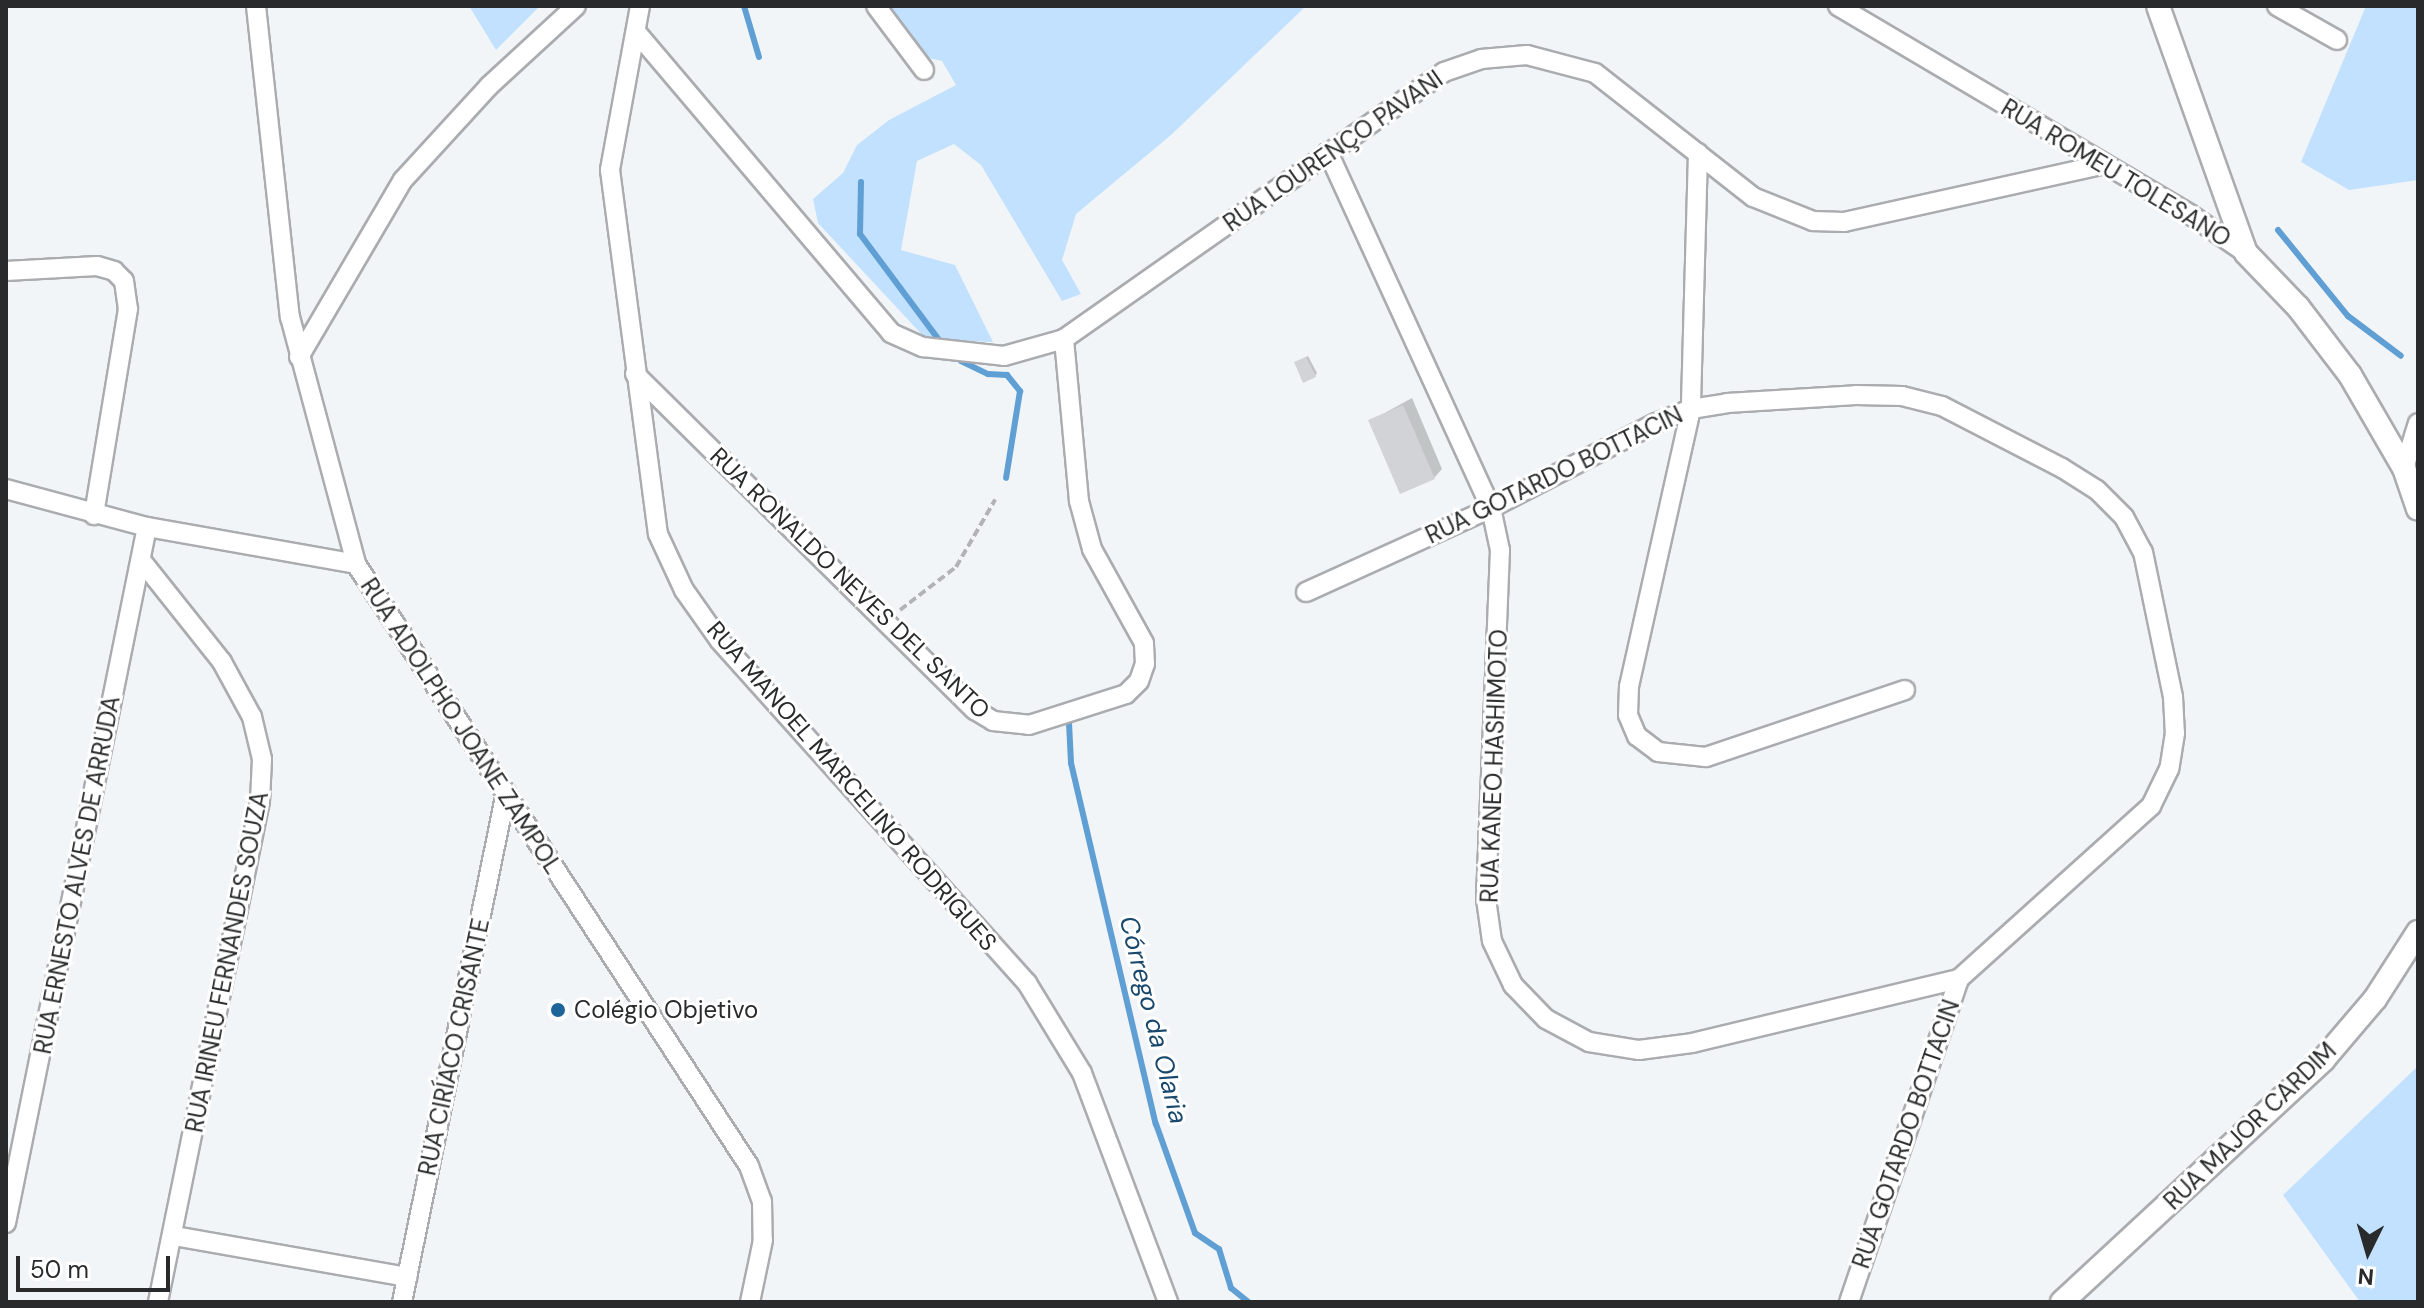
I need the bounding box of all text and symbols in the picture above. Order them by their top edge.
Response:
street label: RUA LOURENÇO PAVANI [1218,64,1448,238]
street label: RUA ROMEU TOLESANO [1996,93,2236,253]
street label: RUA GOTARDO BOTTACIN [1421,400,1687,550]
street label: RUA RONALDO NEVES DEL SANTO [704,441,996,725]
street label: RUA ADOLPHO JOANE ZAMPOL [355,573,567,879]
street label: RUA MANOEL MARCELINO RODRIGUES [701,615,1003,957]
street label: RUA KANEO HASHIMOTO [1475,629,1513,903]
street label: RUA ERNESTO ALVES DE ARRUDA [28,694,126,1056]
street label: RUA IRINEU FERNANDES SOUZA [180,789,274,1135]
water label: Córrego da Olaria [1112,913,1194,1127]
street label: RUA CIRÍACO CRISANTE [413,916,495,1178]
place label: Colégio Objetivo [574,996,758,1024]
street label: RUA GOTARDO BOTTACIN [1846,996,1966,1272]
marker: Colégio Objetivo [549,1001,567,1019]
street label: RUA MAJOR CARDIM [2158,1036,2342,1216]
north arrow [2328,1212,2408,1292]
scale bar [20,1240,174,1290]
text: 50 m [30,1254,89,1285]
text: N [2357,1261,2375,1292]

